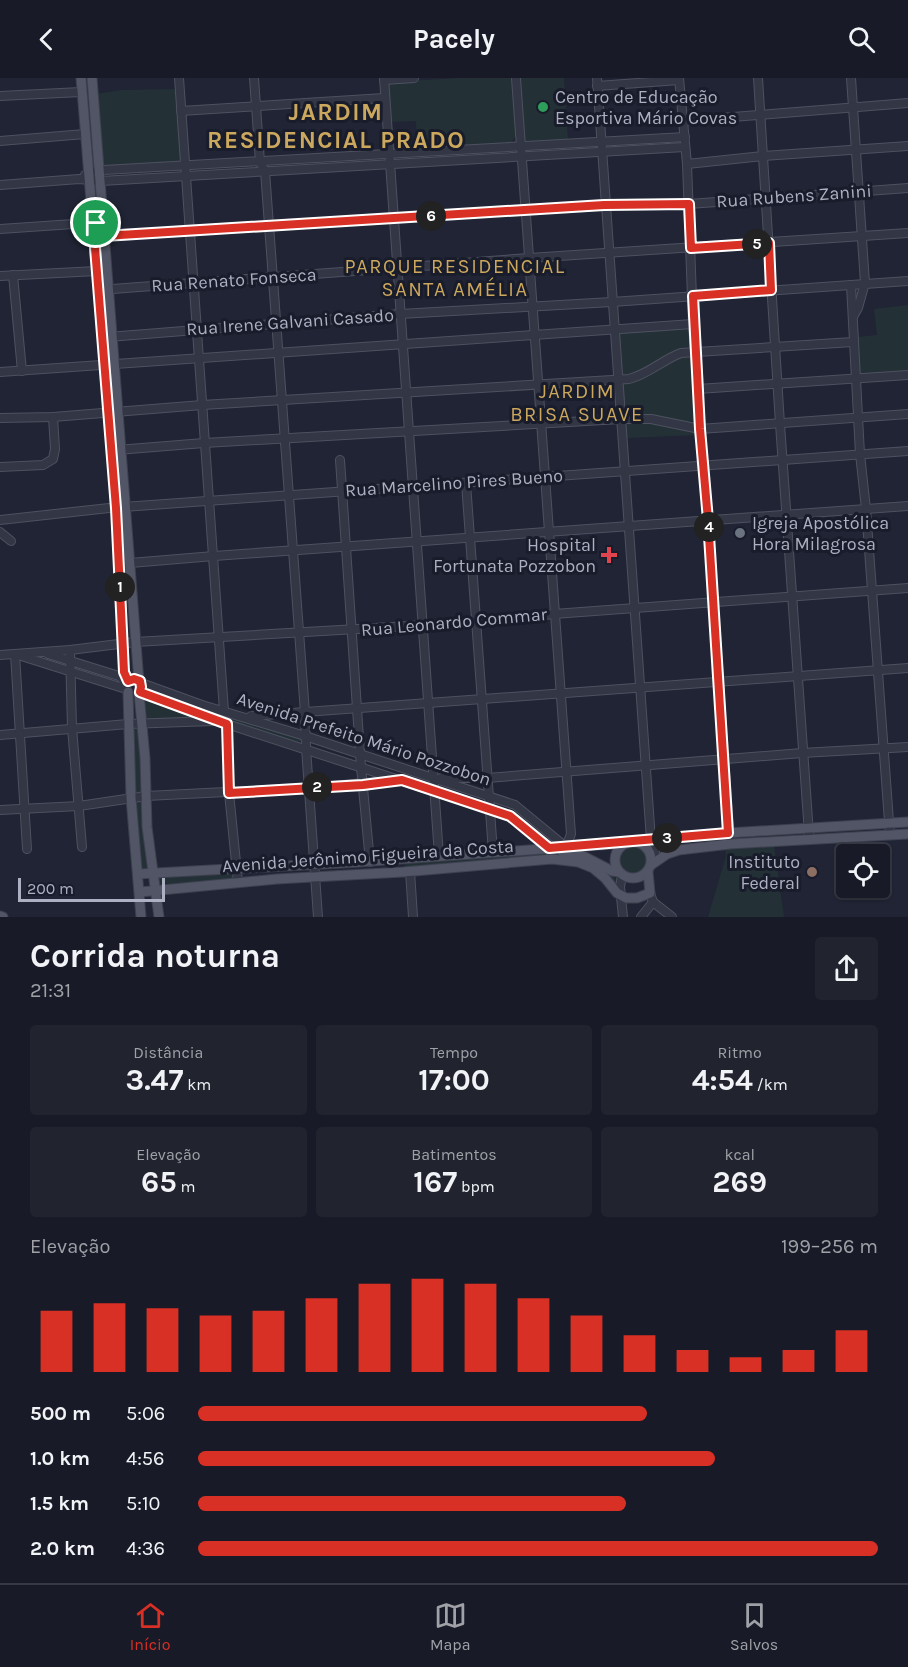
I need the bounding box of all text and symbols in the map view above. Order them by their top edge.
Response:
icon: back [30,23,63,56]
text: Pacely [413,23,495,55]
icon: search [845,23,878,56]
place label: Centro de Educação Esportiva Mário Covas [555,86,737,129]
district label: JARDIM RESIDENCIAL PRADO [207,98,465,154]
marker: Centro de Educação Esportiva Mário Covas [536,100,550,114]
street label: Rua Rubens Zanini [716,180,872,212]
pin [70,197,121,248]
pin: 6 [416,201,446,231]
icon: arrive [79,206,112,239]
text: 6 [426,206,436,225]
pin: 5 [742,229,772,259]
text: 5 [752,234,762,253]
district label: PARQUE RESIDENCIAL SANTA AMÉLIA [344,255,566,301]
street label: Rua Renato Fonseca [151,263,317,297]
street label: Rua Irene Galvani Casado [185,304,395,340]
district label: JARDIM BRISA SUAVE [510,380,644,426]
street label: Rua Marcelino Pires Bueno [344,464,564,502]
pin: 4 [694,512,724,542]
place label: Igreja Apostólica Hora Milagrosa [752,512,889,555]
text: 4 [704,517,714,536]
marker: Igreja Apostólica Hora Milagrosa [733,526,747,540]
place label: Hospital Fortunata Pozzobon [433,534,596,577]
marker: Hospital Fortunata Pozzobon [600,546,618,564]
pin: 1 [105,572,135,602]
text: 1 [117,577,123,596]
street label: Rua Leonardo Commar [360,603,548,641]
street label: Avenida Prefeito Mário Pozzobon [234,687,494,791]
pin: 2 [302,772,332,802]
text: 2 [312,777,322,796]
pin: 3 [652,823,682,853]
text: 3 [662,828,672,847]
street label: Avenida Jerônimo Figueira da Costa [221,835,515,877]
map controls [836,844,890,898]
button: locate [836,844,890,898]
place label: Instituto Federal [728,851,800,894]
marker: Instituto Federal [805,865,819,879]
scale bar [18,875,165,902]
text: 200 m [27,879,74,898]
text: Corrida noturna [30,937,280,975]
button: share [815,937,878,1000]
text: 21:31 [30,979,71,1002]
text: Distância [133,1043,203,1062]
text: Tempo [430,1043,478,1062]
text: Ritmo [718,1043,762,1062]
text: 3.47 [125,1062,183,1098]
text: 17:00 [418,1062,490,1098]
text: 4:54 [692,1062,753,1098]
text: km [183,1075,211,1094]
text: /km [753,1075,788,1094]
text: Elevação [136,1145,201,1164]
text: Batimentos [411,1145,497,1164]
text: kcal [724,1145,755,1164]
text: 65 [141,1164,177,1200]
text: 167 [413,1164,457,1200]
text: 269 [712,1164,767,1200]
text: m [177,1177,196,1196]
text: bpm [457,1177,495,1196]
text: Elevação [30,1235,110,1258]
text: 199–256 m [781,1235,878,1258]
text: 500 m [30,1402,91,1425]
text: 5:06 [126,1402,165,1425]
text: 1.0 km [30,1447,90,1470]
text: 4:56 [126,1447,165,1470]
text: 1.5 km [30,1492,89,1515]
text: 5:10 [126,1492,160,1515]
text: 2.0 km [30,1537,95,1560]
text: 4:36 [126,1537,165,1560]
tab: Início [130,1599,170,1654]
tab: Mapa [430,1599,471,1654]
tab: Salvos [730,1599,778,1654]

